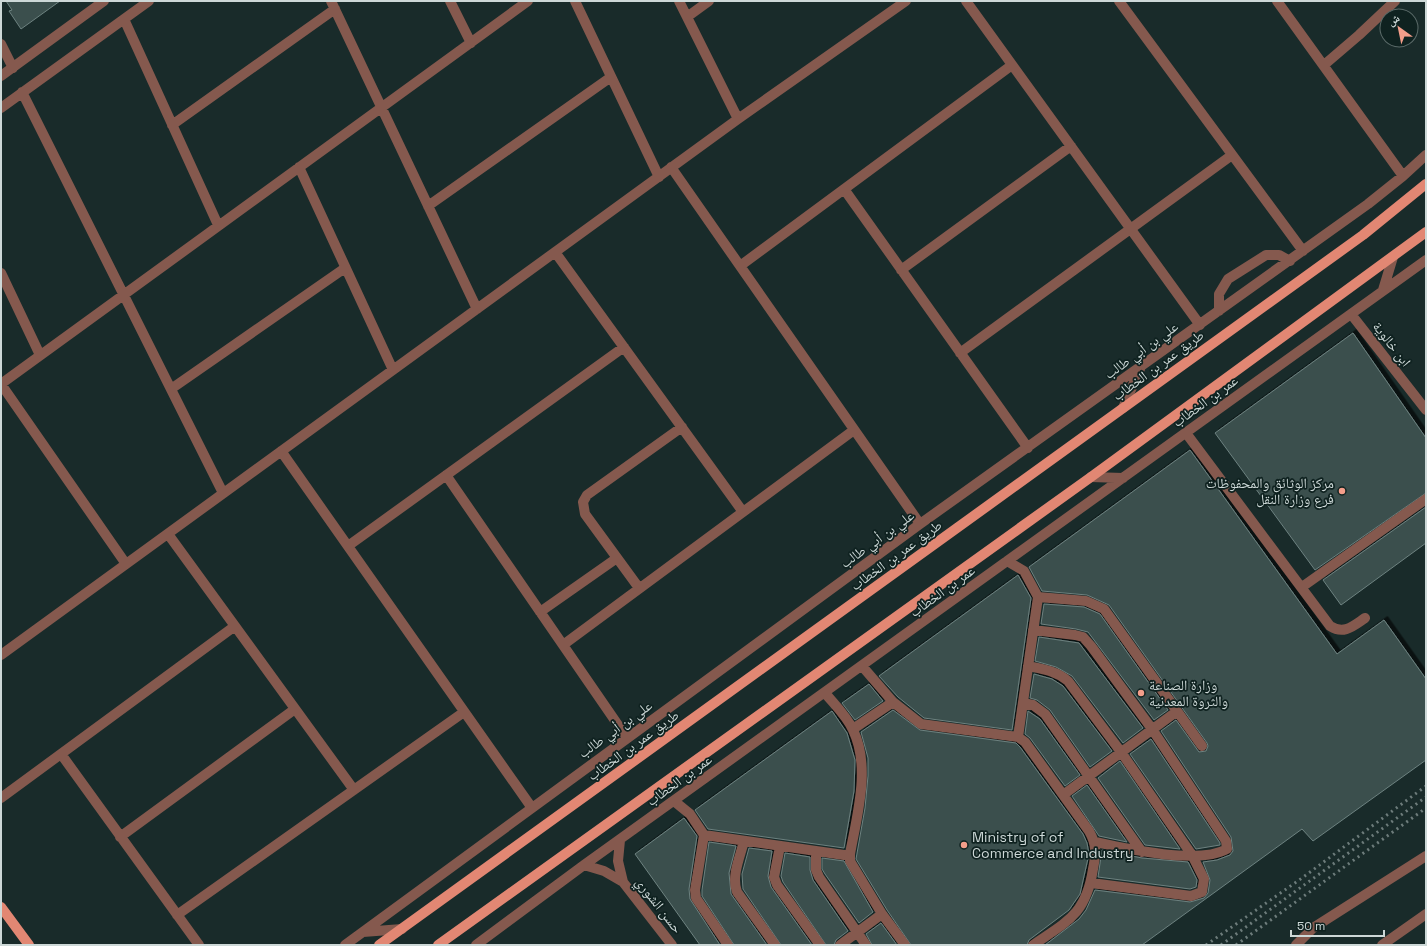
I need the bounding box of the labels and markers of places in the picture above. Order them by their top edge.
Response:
place label: مركز الوثائق والمحفوظات فرع وزارة النقل [1206,474,1334,509]
marker: مركز الوثائق والمحفوظات فرع وزارة النقل [1337,486,1347,496]
place label: وزارة الصناعة والثروة المعدنية [1149,676,1228,710]
marker: وزارة الصناعة والثروة المعدنية [1136,688,1146,698]
place label: Ministry of of Commerce and Industry [972,828,1134,862]
marker: Ministry of of Commerce and Industry [959,840,969,850]

